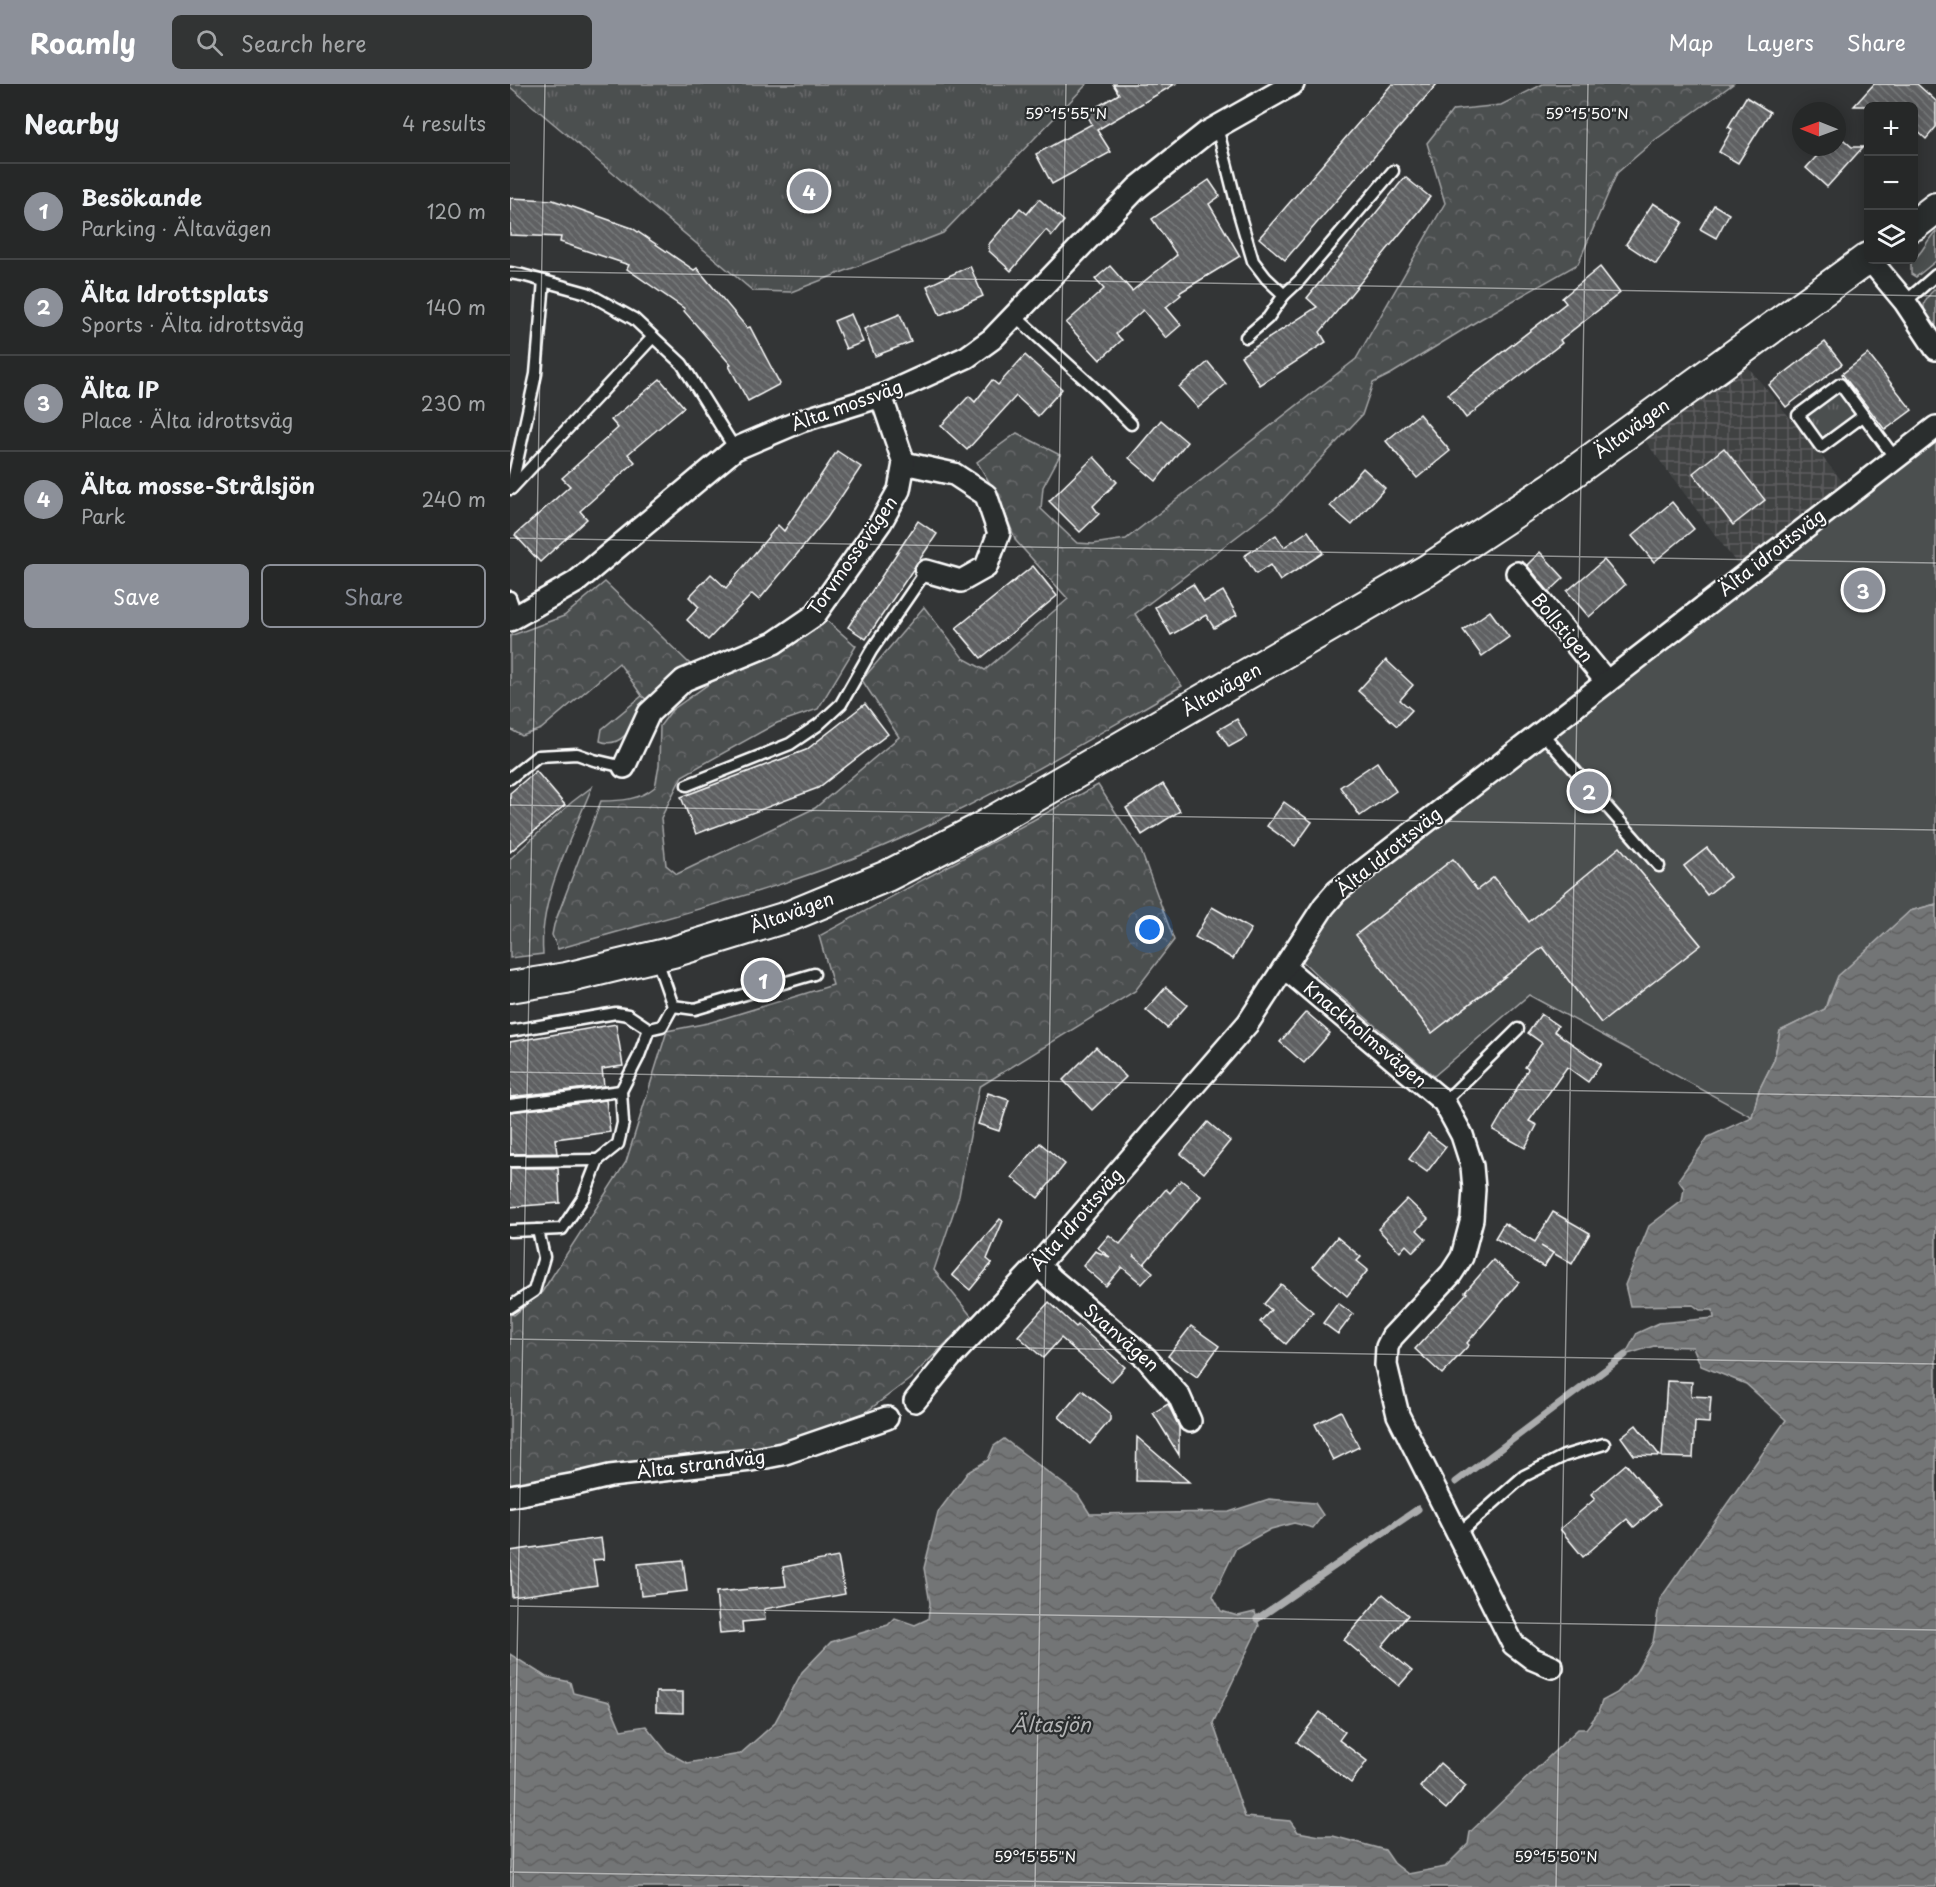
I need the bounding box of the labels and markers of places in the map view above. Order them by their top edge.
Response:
pin: 4 [790,168,828,214]
pin: 3 [1844,568,1882,612]
pin: 2 [1570,768,1608,814]
pin: 1 [744,958,782,1002]

